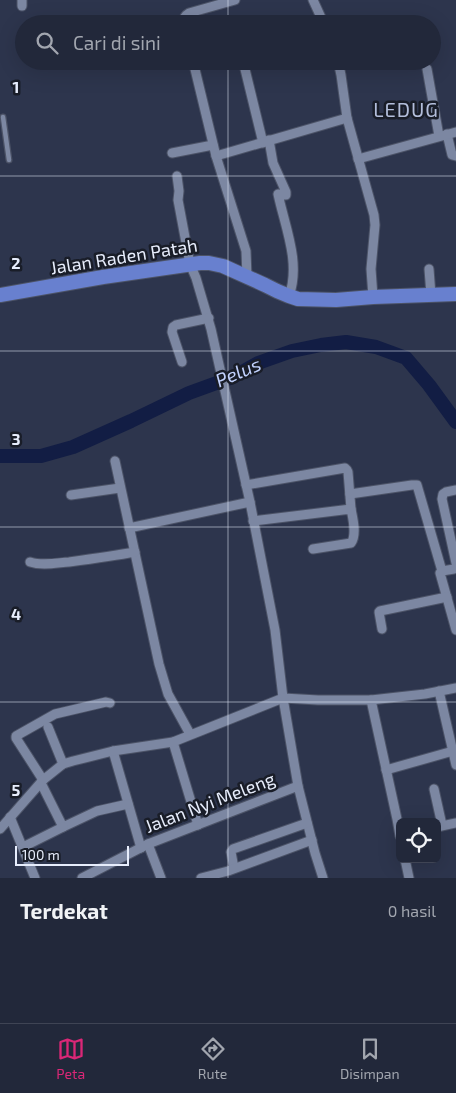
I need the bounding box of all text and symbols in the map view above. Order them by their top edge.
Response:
search box [15,15,441,70]
icon: search [33,29,61,57]
text: Cari di sini [73,31,161,54]
text: 1 [13,77,19,96]
district label: LEDUG [373,97,439,121]
street label: Jalan Raden Patah [49,234,199,279]
text: 2 [11,253,21,272]
water label: Pelus [212,352,264,391]
text: 3 [11,429,21,448]
text: 4 [11,604,21,623]
street label: Jalan Nyi Meleng [142,767,278,837]
text: 5 [12,780,21,799]
map controls [396,818,441,863]
button: locate [396,818,441,863]
scale bar [15,843,129,866]
text: 100 m [22,846,60,863]
text: Terdekat [20,898,108,923]
text: 0 hasil [388,901,436,920]
tab: Peta [56,1035,85,1082]
tab: Rute [198,1035,227,1082]
tab: Disimpan [340,1035,400,1082]

